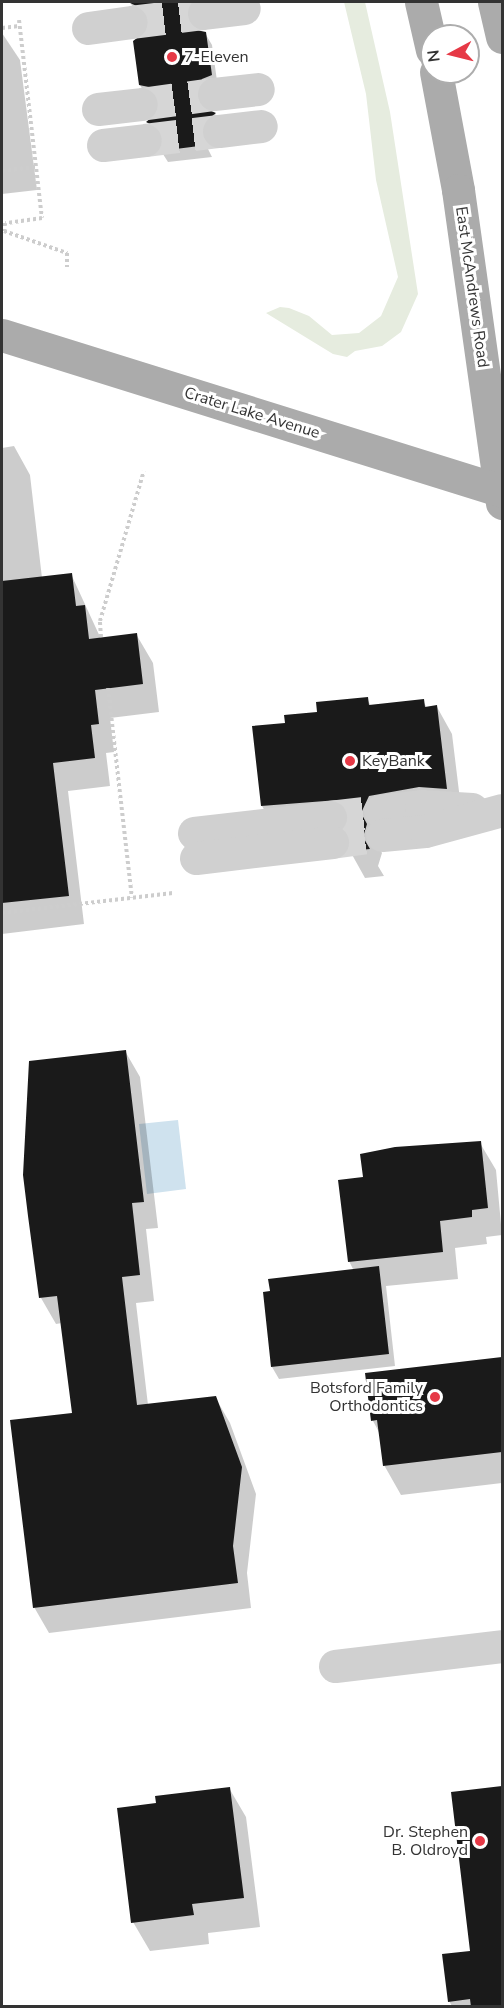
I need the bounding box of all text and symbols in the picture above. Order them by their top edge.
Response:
north arrow [420,24,480,84]
place label: 7-Eleven [184,47,248,67]
text: N [422,49,446,63]
marker: 7-Eleven [165,50,179,64]
street label: East McAndrews Road [451,205,493,369]
street label: Crater Lake Avenue [182,383,322,443]
place label: KeyBank [362,751,425,771]
marker: KeyBank [343,754,357,768]
place label: Botsford Family Orthodontics [310,1378,423,1416]
marker: Botsford Family Orthodontics [428,1390,442,1404]
place label: Dr. Stephen B. Oldroyd [383,1822,468,1860]
marker: Dr. Stephen B. Oldroyd [473,1834,487,1848]

